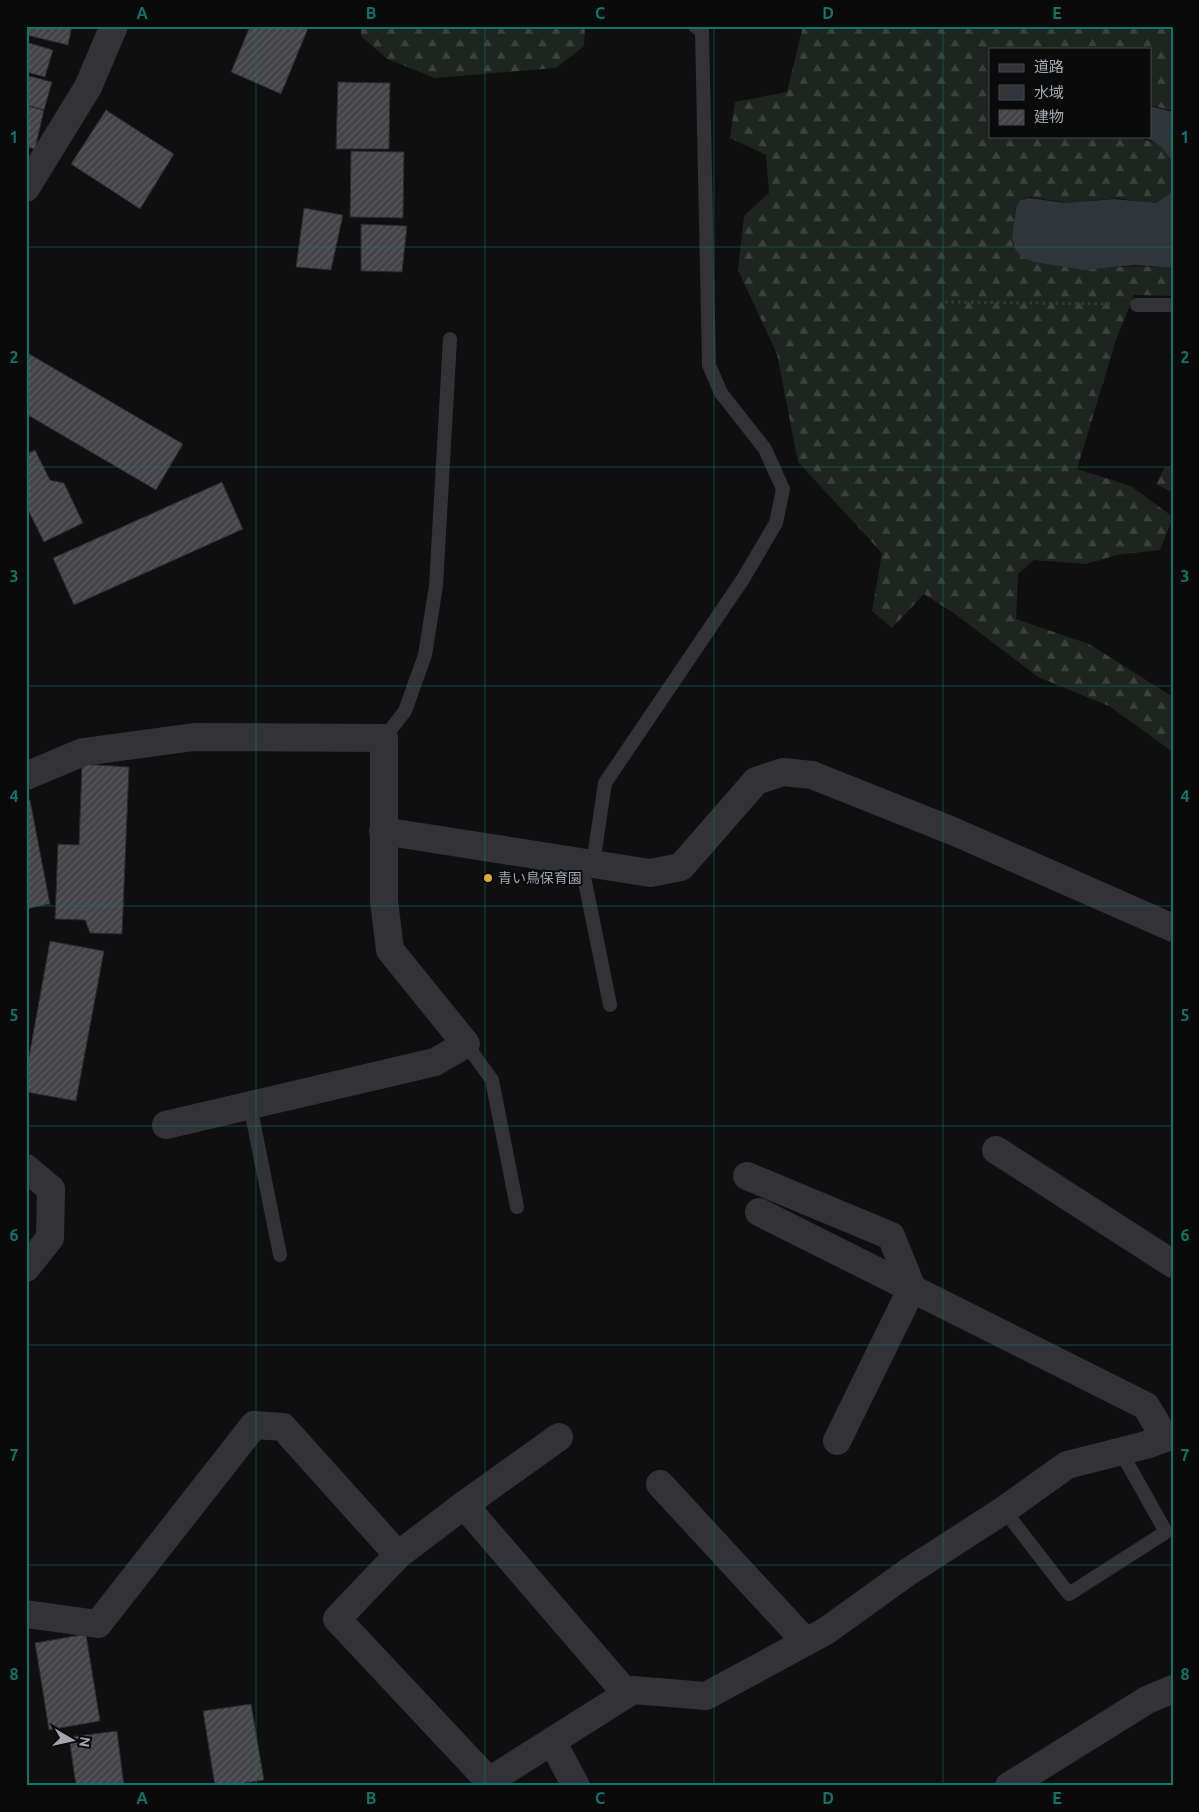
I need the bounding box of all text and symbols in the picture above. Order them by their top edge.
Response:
text: A [136,4,148,22]
text: B [366,4,376,22]
text: C [595,4,605,22]
text: D [822,4,834,22]
text: E [1052,4,1062,22]
legend [989,48,1152,138]
text: 道路 [1034,58,1064,75]
text: 水域 [1034,84,1064,101]
text: 建物 [1034,108,1064,125]
text: 1 [9,128,19,146]
text: 1 [1180,128,1190,146]
text: 2 [9,348,19,366]
text: 2 [1180,348,1190,366]
text: 3 [9,567,19,585]
text: 3 [1180,567,1190,585]
text: 4 [9,787,19,805]
text: 4 [1180,787,1190,805]
place label: 青い鳥保育園 [498,870,582,886]
marker: 青い鳥保育園 [482,872,494,884]
text: 5 [9,1006,19,1024]
text: 5 [1180,1006,1190,1024]
text: 6 [9,1226,19,1244]
text: 6 [1180,1226,1190,1244]
text: 7 [9,1446,19,1464]
text: 7 [1180,1446,1190,1464]
text: 8 [9,1665,19,1683]
text: 8 [1180,1665,1190,1683]
north arrow [48,1714,98,1764]
text: N [76,1736,94,1748]
text: A [136,1789,148,1807]
text: B [366,1789,376,1807]
text: C [595,1789,605,1807]
text: D [822,1789,834,1807]
text: E [1052,1789,1062,1807]

